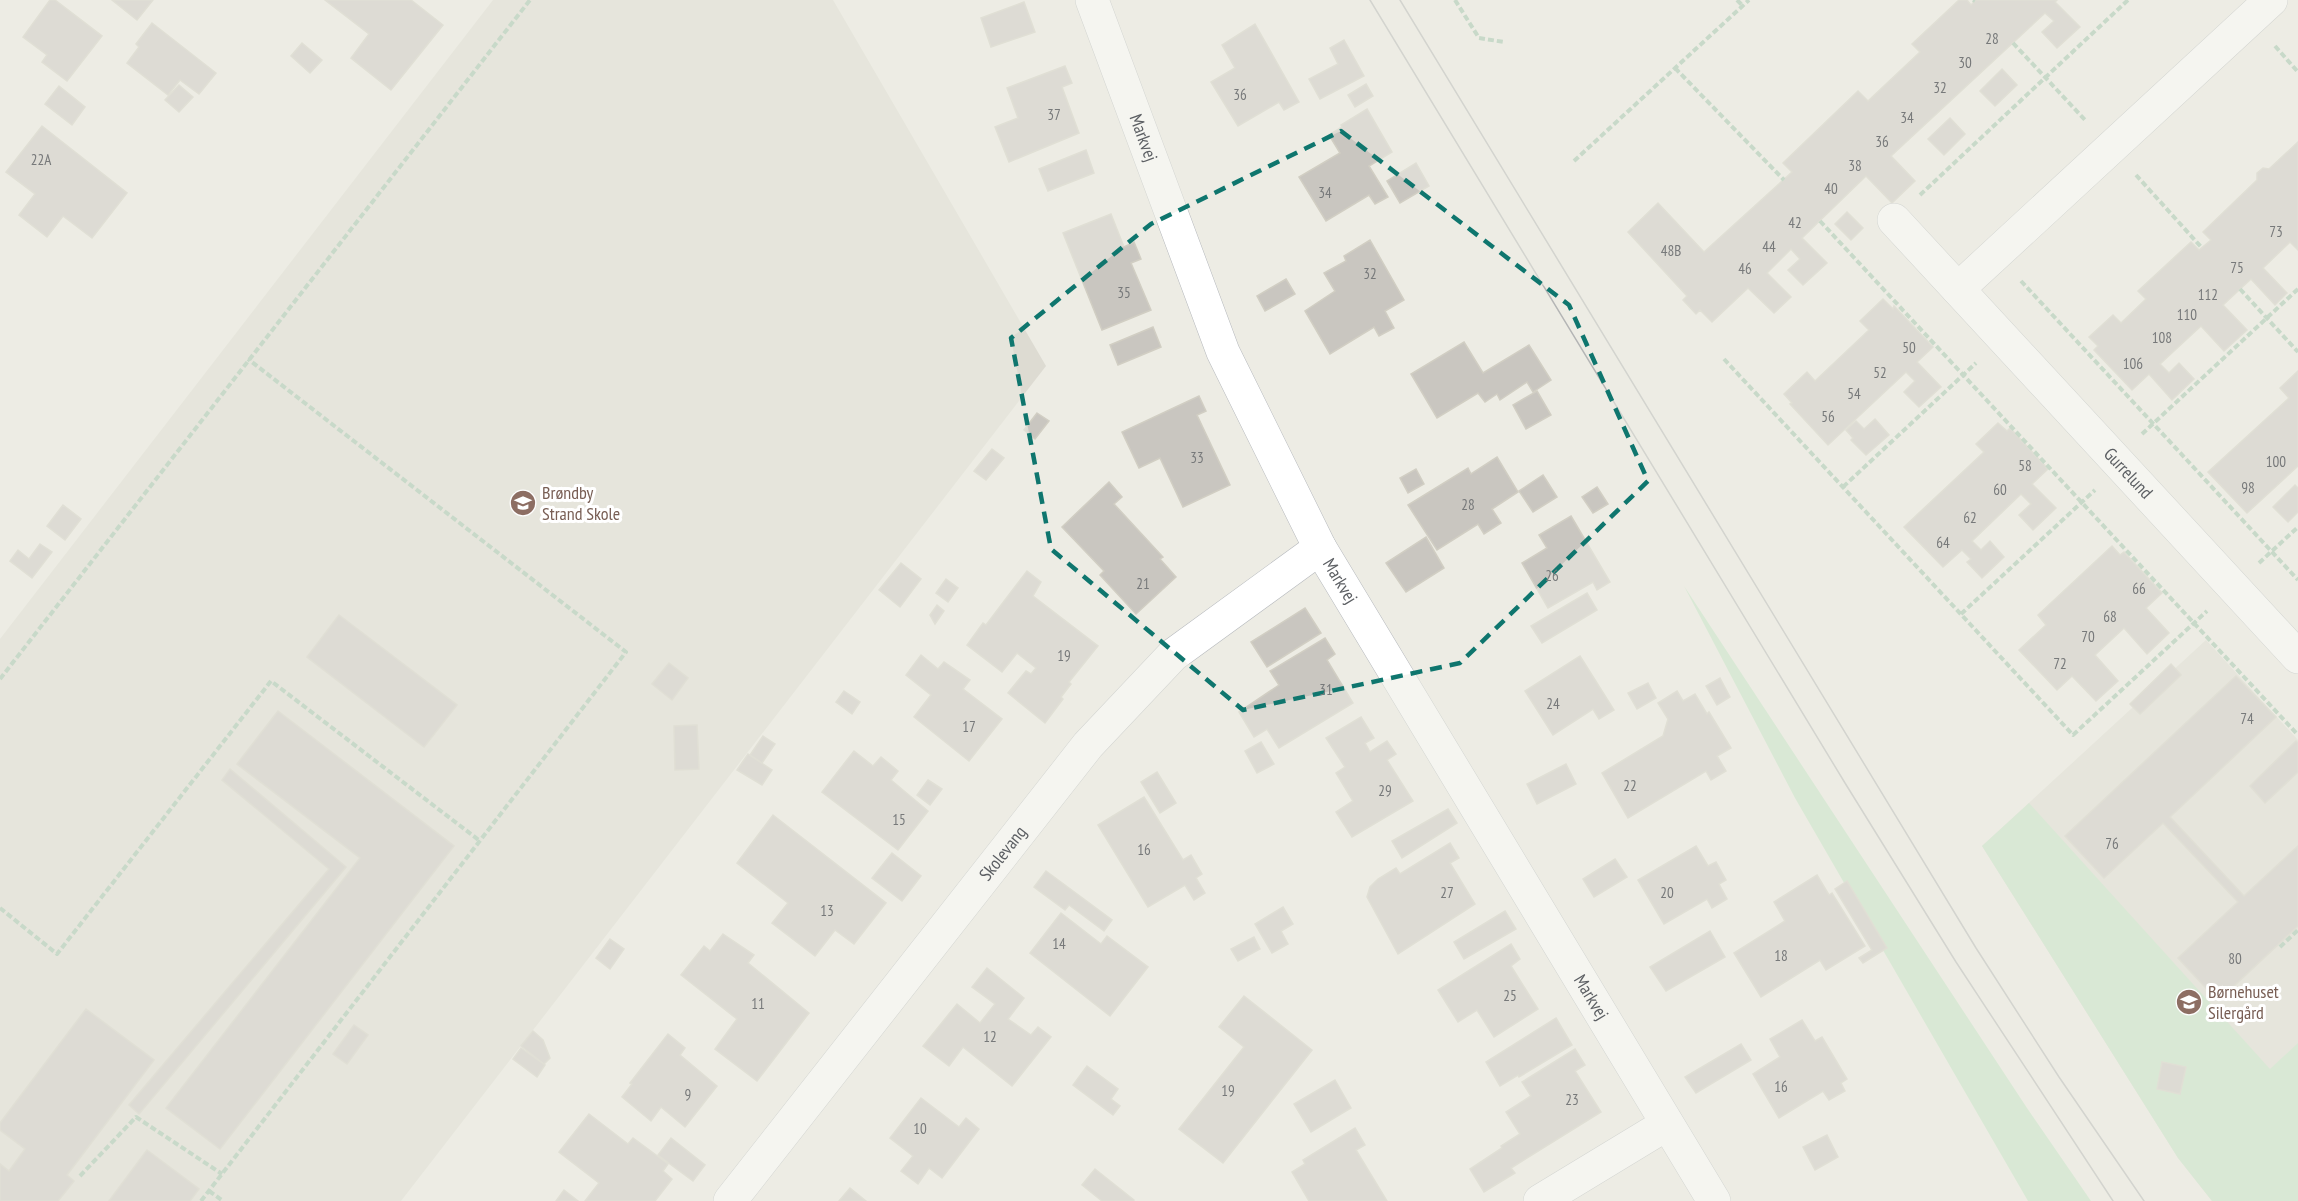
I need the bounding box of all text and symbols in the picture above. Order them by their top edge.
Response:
house number: 28 [1985,29,1999,48]
house number: 30 [1958,53,1972,72]
house number: 32 [1933,78,1947,97]
house number: 36 [1233,85,1247,104]
house number: 37 [1047,105,1061,124]
house number: 34 [1900,108,1914,127]
street label: Markvej [1124,111,1163,165]
house number: 36 [1875,132,1889,151]
house number: 22A [31,150,52,169]
house number: 38 [1848,156,1862,175]
house number: 40 [1824,179,1838,198]
house number: 34 [1318,183,1332,202]
house number: 42 [1788,213,1802,232]
house number: 73 [2269,222,2283,241]
house number: 44 [1762,237,1776,256]
house number: 48B [1661,241,1681,260]
house number: 75 [2230,258,2244,277]
house number: 46 [1738,259,1752,278]
house number: 32 [1363,264,1377,283]
house number: 35 [1117,283,1131,302]
house number: 112 [2198,285,2218,304]
house number: 110 [2177,305,2197,324]
house number: 108 [2152,328,2172,347]
house number: 50 [1902,338,1916,357]
house number: 106 [2123,354,2143,373]
house number: 52 [1873,363,1887,382]
house number: 54 [1847,384,1861,403]
house number: 56 [1821,407,1835,426]
street label: Gurrelund [2099,443,2158,503]
house number: 33 [1190,448,1204,467]
house number: 100 [2266,452,2286,471]
house number: 58 [2018,456,2032,475]
house number: 98 [2241,478,2255,497]
house number: 60 [1993,480,2007,499]
place label: Brøndby Strand Skole [542,481,620,525]
school or university icon: Brøndby Strand Skole [508,488,538,518]
house number: 28 [1461,495,1475,514]
house number: 62 [1963,508,1977,527]
house number: 64 [1936,533,1950,552]
street label: Markvej [1318,554,1363,608]
house number: 26 [1545,566,1559,585]
house number: 21 [1136,574,1150,593]
house number: 66 [2132,579,2146,598]
house number: 68 [2103,607,2117,626]
house number: 70 [2081,627,2095,646]
house number: 19 [1057,646,1071,665]
house number: 72 [2053,654,2067,673]
house number: 31 [1319,680,1333,699]
house number: 24 [1546,694,1560,713]
house number: 74 [2240,709,2254,728]
house number: 17 [962,717,976,736]
house number: 22 [1623,776,1637,795]
house number: 29 [1378,781,1392,800]
house number: 15 [892,810,906,829]
street label: Skolevang [974,821,1031,885]
house number: 76 [2105,834,2119,853]
house number: 16 [1137,840,1151,859]
house number: 27 [1440,883,1454,902]
house number: 20 [1660,883,1674,902]
house number: 13 [820,901,834,920]
house number: 14 [1052,934,1066,953]
house number: 18 [1774,946,1788,965]
house number: 80 [2228,949,2242,968]
street label: Markvej [1569,970,1614,1024]
place label: Børnehuset Silergård [2208,980,2279,1024]
house number: 25 [1503,986,1517,1005]
school or university icon: Børnehuset Silergård [2174,987,2204,1017]
house number: 11 [751,994,765,1013]
house number: 12 [983,1027,997,1046]
house number: 16 [1774,1077,1788,1096]
house number: 19 [1221,1081,1235,1100]
house number: 9 [685,1085,691,1104]
house number: 23 [1565,1090,1579,1109]
house number: 10 [913,1119,927,1138]

